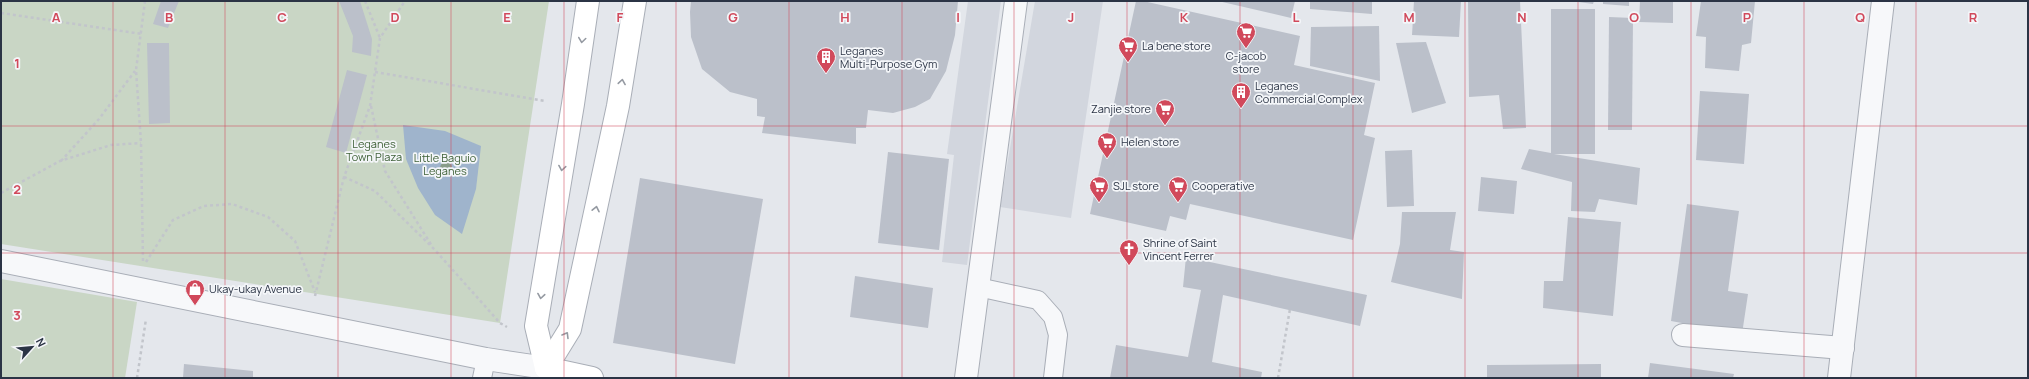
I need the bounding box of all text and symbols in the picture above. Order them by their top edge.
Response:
text: A [52,8,61,26]
text: B [165,8,173,26]
text: C [277,8,287,26]
text: D [390,8,400,26]
text: E [503,8,511,26]
text: F [617,8,624,26]
text: G [728,8,738,26]
text: H [840,8,850,26]
text: I [956,8,960,26]
text: J [1068,8,1074,26]
text: K [1180,8,1189,26]
text: L [1293,8,1300,26]
text: M [1403,8,1415,26]
text: N [1517,8,1527,26]
text: O [1629,8,1639,26]
text: P [1743,8,1751,26]
text: Q [1855,8,1865,26]
text: R [1969,8,1978,26]
supermarket icon: C-jacob store [1235,21,1257,49]
supermarket icon: La bene store [1117,35,1139,63]
one-way arrow [578,37,587,43]
place label: La bene store [1142,38,1211,53]
place label: Leganes Multi-Purpose Gym [840,43,937,71]
building icon: Leganes Multi-Purpose Gym [815,46,837,74]
place label: C-jacob store [1226,48,1267,76]
text: 1 [14,54,20,72]
one-way arrow [617,78,626,85]
place label: Leganes Commercial Complex [1255,78,1363,106]
building icon: Leganes Commercial Complex [1230,81,1252,109]
supermarket icon: Zanjie store [1154,98,1176,126]
place label: Zanjie store [1091,101,1152,116]
supermarket icon: Helen store [1096,131,1118,159]
place label: Helen store [1121,134,1180,149]
park label: Leganes Town Plaza [346,136,402,164]
park label: Little Baguio Leganes [414,150,477,178]
one-way arrow [559,165,567,171]
supermarket icon: SJL store [1088,175,1110,203]
supermarket icon: Cooperative [1167,175,1189,203]
place label: SJL store [1113,178,1159,193]
place label: Cooperative [1192,178,1255,193]
text: 2 [13,180,21,198]
one-way arrow [591,206,599,212]
place label: Shrine of Saint Vincent Ferrer [1143,235,1217,263]
church icon: Shrine of Saint Vincent Ferrer [1118,238,1140,266]
shop icon: Ukay-ukay Avenue [184,278,206,306]
place label: Ukay-ukay Avenue [209,281,302,296]
one-way arrow [537,293,546,299]
text: 3 [13,306,21,324]
north arrow [12,327,52,367]
one-way arrow [561,332,569,339]
text: N [33,335,50,349]

